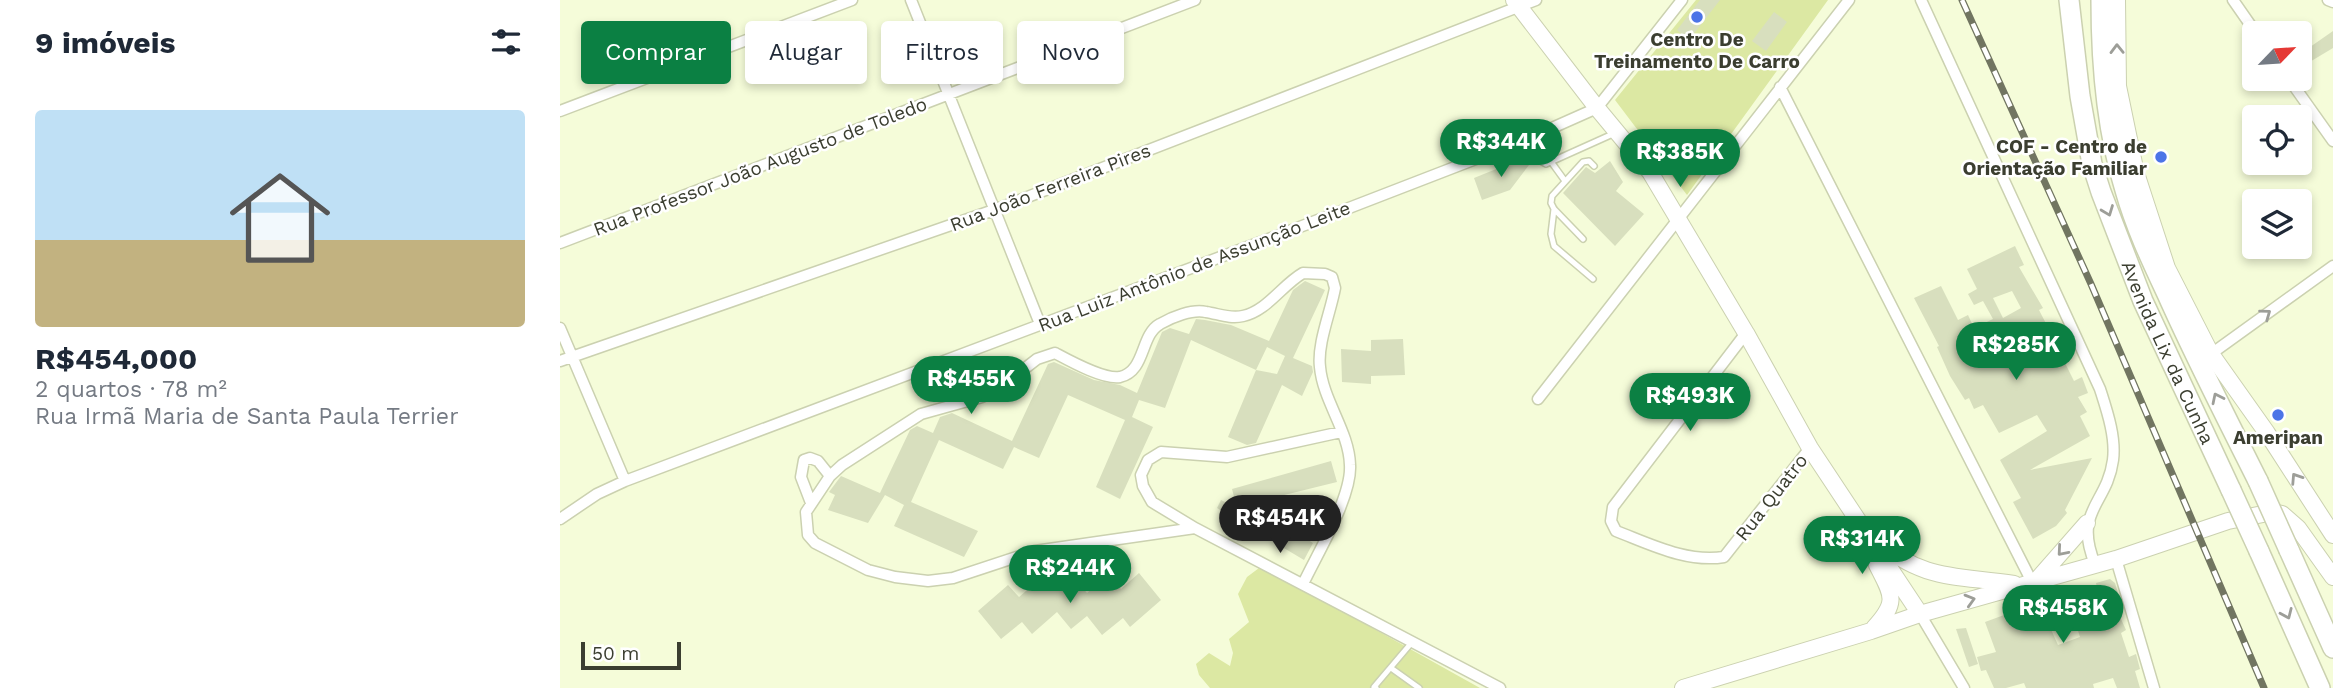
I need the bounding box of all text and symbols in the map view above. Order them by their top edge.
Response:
marker: Centro De Treinamento De Carro [1689,9,1705,25]
chip: Comprar [581,21,731,84]
chip: Alugar [745,21,867,84]
chip: Filtros [881,21,1003,84]
chip: Novo [1017,21,1124,84]
north arrow [2242,21,2312,91]
map controls [2242,21,2312,259]
icon: filters [487,23,525,61]
text: 9 imóveis [35,25,175,60]
place label: Centro De Treinamento De Carro [1594,28,1800,73]
one-way arrow [2109,43,2125,54]
street label: Rua Professor João Augusto de Toledo [590,92,930,241]
button: locate [2242,105,2312,175]
pin: R$344K [1444,120,1558,179]
text: R$344K [1456,128,1546,155]
pin: R$385K [1623,130,1737,189]
place label: COF - Centro de Orientação Familiar [1963,135,2148,180]
text: R$385K [1636,138,1724,165]
street label: Rua João Ferreira Pires [947,139,1154,236]
marker: COF - Centro de Orientação Familiar [2153,149,2169,165]
icon: home [217,155,343,281]
button: layers [2242,189,2312,259]
street label: Rua Luiz Antônio de Assunção Leite [1035,196,1354,337]
one-way arrow [2099,204,2113,216]
street label: Avenida Lix da Cunha [2117,258,2219,448]
one-way arrow [2258,310,2271,322]
pin: R$285K [1959,322,2073,382]
text: R$285K [1972,331,2060,358]
text: R$454,000 [35,341,197,376]
pin: R$455K [914,356,1028,416]
text: R$455K [927,365,1015,392]
pin: R$493K [1633,374,1747,433]
text: 2 quartos · 78 m² [35,376,227,403]
text: R$493K [1645,382,1735,409]
one-way arrow [2211,393,2225,405]
text: Rua Irmã Maria de Santa Paula Terrier [35,403,459,430]
marker: Ameripan [2270,407,2286,423]
place label: Ameripan [2233,426,2323,449]
street label: Rua Quatro [1730,449,1812,545]
one-way arrow [2291,472,2304,485]
pin: R$454K [1223,496,1337,555]
text: R$454K [1235,504,1325,531]
pin: R$314K [1805,516,1919,576]
text: R$314K [1820,525,1904,552]
one-way arrow [2058,543,2070,556]
pin: R$244K [1013,546,1127,605]
text: R$244K [1025,554,1115,581]
pin: R$458K [2006,586,2120,645]
one-way arrow [1964,593,1976,608]
text: R$458K [2018,594,2108,621]
one-way arrow [2279,606,2293,619]
scale bar [581,639,681,671]
text: 50 m [592,642,639,665]

